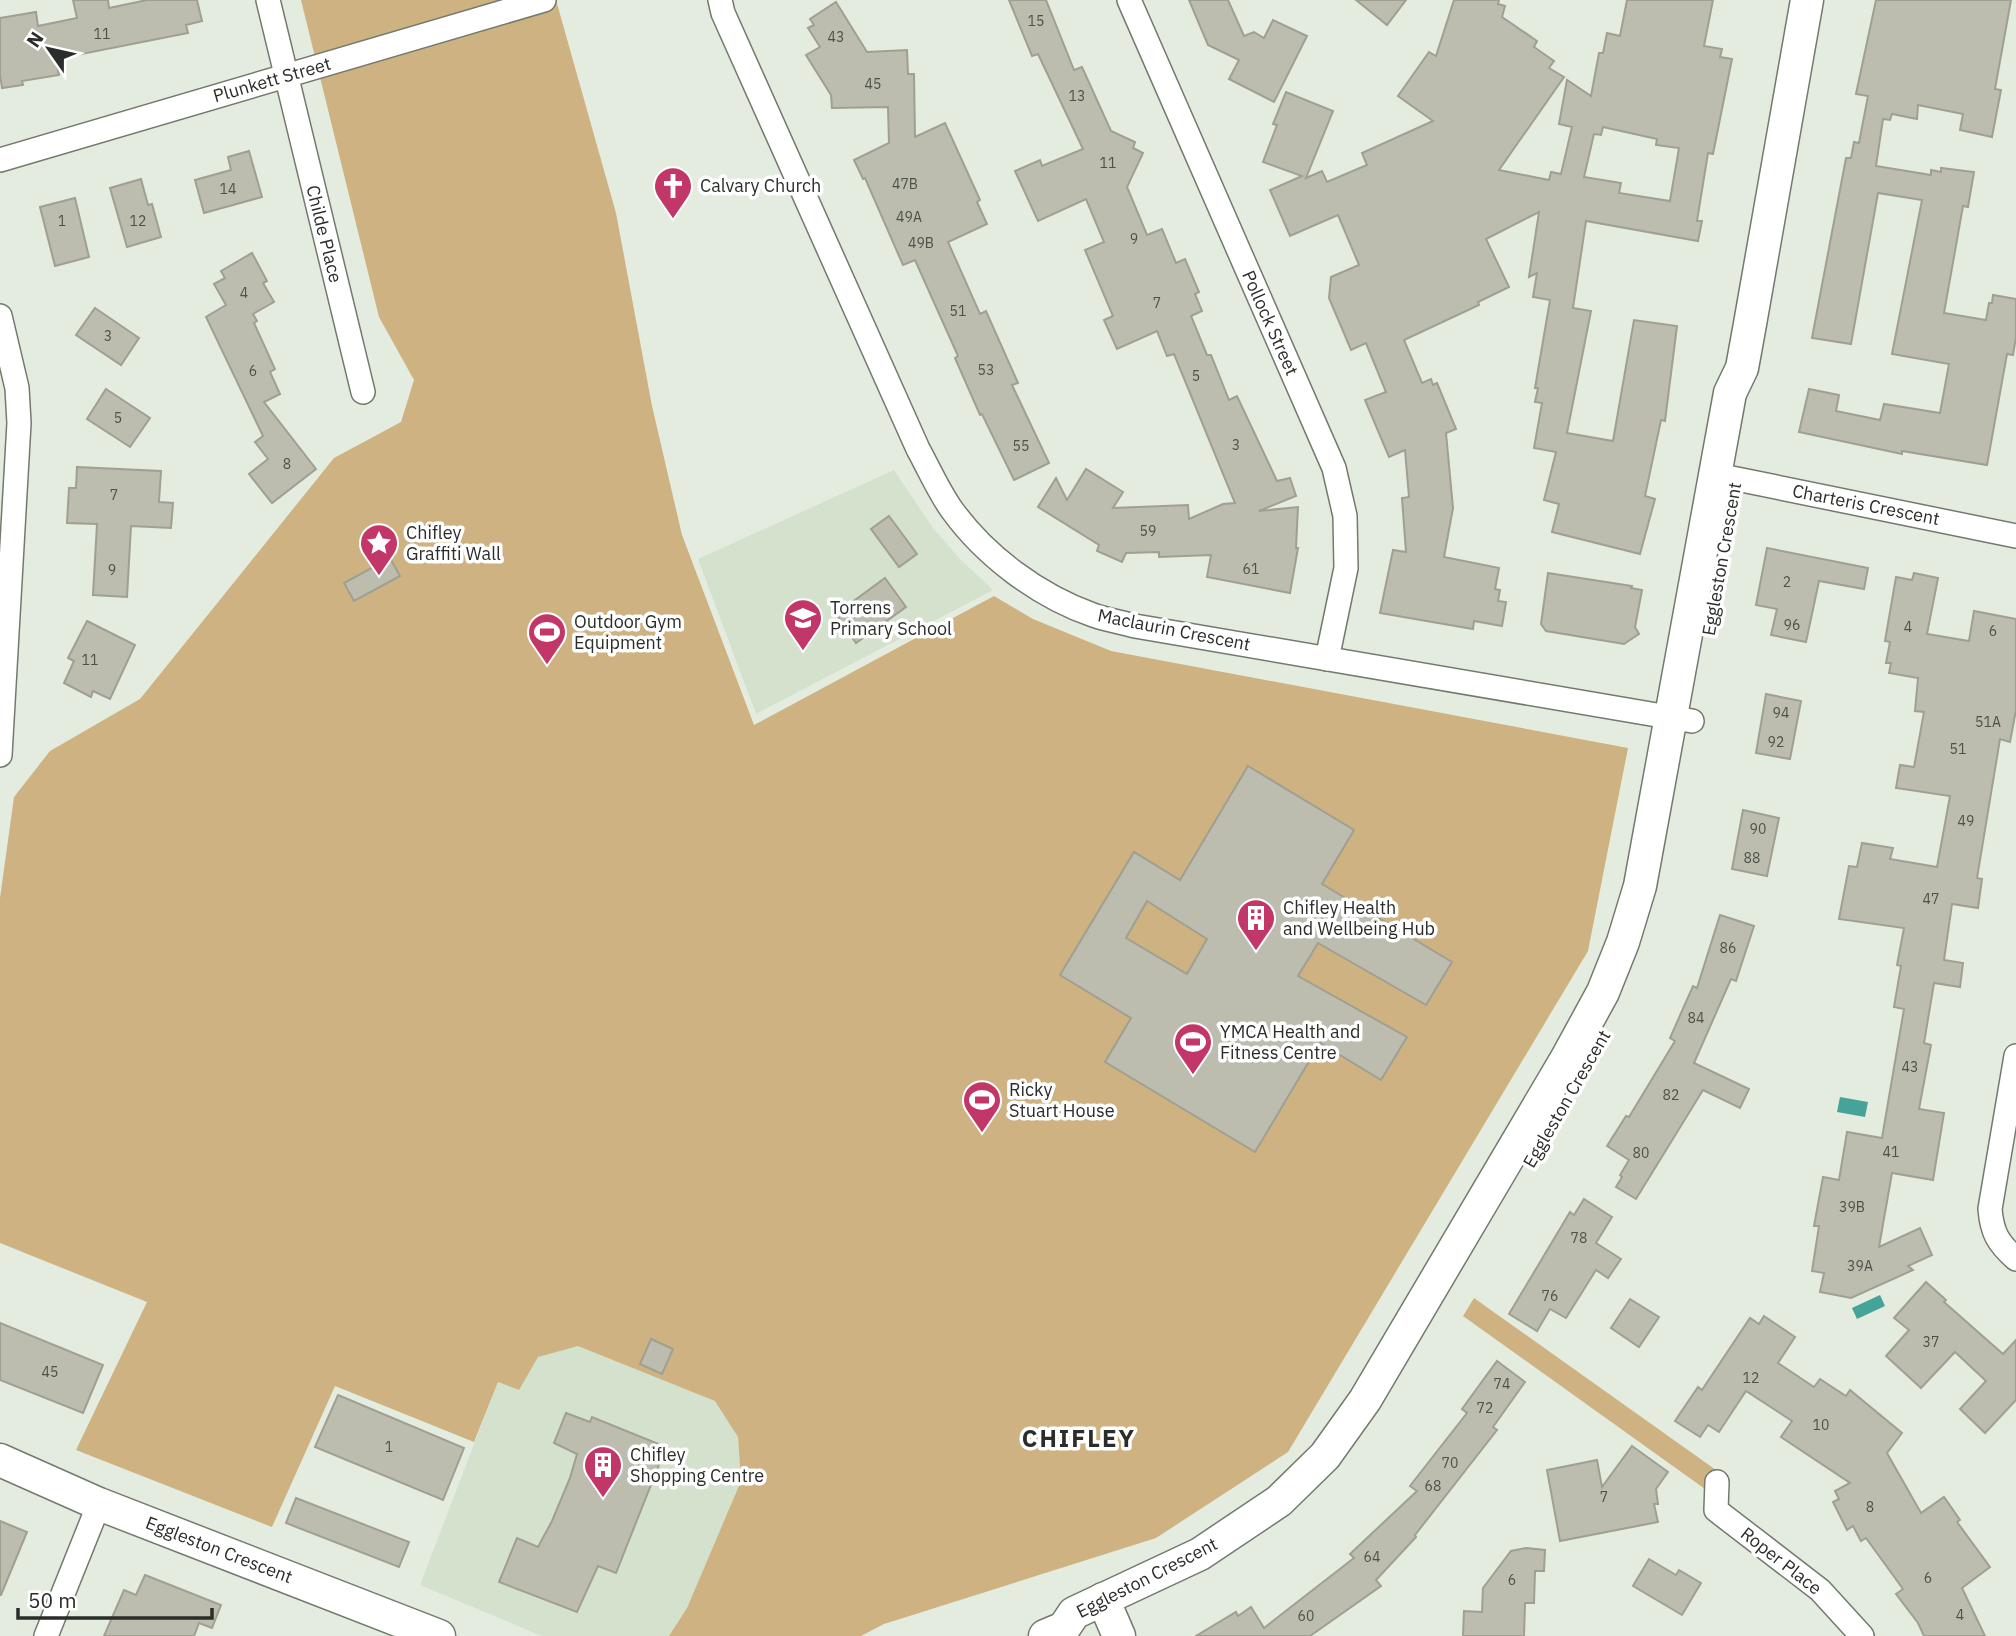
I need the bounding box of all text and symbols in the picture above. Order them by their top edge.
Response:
house number: 15 [1028,12,1044,30]
north arrow [14,14,84,84]
house number: 11 [94,25,110,43]
text: N [21,27,49,52]
house number: 43 [828,28,844,46]
street label: Plunkett Street [210,52,333,107]
house number: 45 [865,75,881,93]
house number: 13 [1069,87,1085,105]
house number: 11 [1100,154,1116,172]
church icon: Calvary Church [652,165,694,220]
place label: Calvary Church [700,174,821,197]
house number: 47B [892,175,918,193]
house number: 14 [220,180,236,198]
street label: Childe Place [301,183,348,285]
house number: 49A [896,208,922,226]
house number: 1 [58,212,66,230]
house number: 12 [130,212,146,230]
house number: 9 [1130,230,1138,248]
house number: 49B [908,234,934,252]
street label: Pollock Street [1237,267,1304,379]
house number: 4 [240,284,248,302]
house number: 7 [1153,294,1161,312]
house number: 51 [950,302,966,320]
house number: 3 [104,327,112,345]
house number: 53 [978,361,994,379]
house number: 6 [249,362,257,380]
house number: 5 [1192,367,1200,385]
house number: 5 [114,409,122,427]
house number: 3 [1232,436,1240,454]
house number: 55 [1013,437,1029,455]
house number: 8 [283,455,291,473]
street label: Charteris Crescent [1790,479,1942,530]
street label: Eggleston Crescent [1697,480,1746,637]
house number: 7 [110,486,118,504]
place label: Chifley Graffiti Wall [406,521,501,565]
place icon: Chifley Graffiti Wall [358,522,400,577]
house number: 59 [1140,522,1156,540]
house number: 61 [1243,560,1259,578]
house number: 9 [108,561,116,579]
house number: 2 [1783,573,1791,591]
place label: Torrens Primary School [830,596,952,640]
school or university icon: Torrens Primary School [782,597,824,652]
street label: Maclaurin Crescent [1096,603,1253,656]
place label: Outdoor Gym Equipment [574,610,682,654]
sports icon: Outdoor Gym Equipment [526,611,568,666]
house number: 96 [1784,616,1800,634]
house number: 4 [1904,618,1912,636]
house number: 6 [1989,622,1997,640]
house number: 11 [82,651,98,669]
house number: 94 [1773,704,1789,722]
house number: 51A [1975,713,2001,731]
house number: 92 [1768,733,1784,751]
house number: 51 [1950,740,1966,758]
house number: 49 [1958,812,1974,830]
house number: 90 [1750,820,1766,838]
house number: 88 [1744,849,1760,867]
house number: 47 [1923,890,1939,908]
place label: Chifley Health and Wellbeing Hub [1283,896,1435,940]
building icon: Chifley Health and Wellbeing Hub [1235,897,1277,952]
house number: 86 [1720,939,1736,957]
house number: 84 [1688,1009,1704,1027]
place label: YMCA Health and Fitness Centre [1220,1020,1360,1064]
sports icon: YMCA Health and Fitness Centre [1172,1021,1214,1076]
street label: Eggleston Crescent [1518,1026,1615,1172]
house number: 43 [1902,1058,1918,1076]
place label: Ricky Stuart House [1009,1078,1115,1122]
sports icon: Ricky Stuart House [961,1079,1003,1134]
house number: 82 [1663,1086,1679,1104]
house number: 41 [1883,1143,1899,1161]
house number: 80 [1633,1144,1649,1162]
house number: 39B [1839,1198,1865,1216]
house number: 78 [1571,1229,1587,1247]
house number: 39A [1847,1257,1873,1275]
house number: 76 [1542,1287,1558,1305]
house number: 37 [1923,1333,1939,1351]
house number: 45 [42,1363,58,1381]
house number: 12 [1743,1369,1759,1387]
house number: 74 [1494,1375,1510,1393]
house number: 72 [1477,1399,1493,1417]
house number: 10 [1813,1416,1829,1434]
district label: CHIFLEY [1022,1422,1136,1454]
house number: 1 [385,1438,393,1456]
place label: Chifley Shopping Centre [630,1443,764,1487]
building icon: Chifley Shopping Centre [582,1444,624,1499]
house number: 70 [1442,1454,1458,1472]
house number: 68 [1425,1477,1441,1495]
house number: 7 [1600,1488,1608,1506]
house number: 8 [1866,1498,1874,1516]
street label: Eggleston Crescent [143,1511,296,1588]
street label: Roper Place [1736,1522,1827,1600]
street label: Eggleston Crescent [1072,1532,1221,1623]
house number: 64 [1364,1548,1380,1566]
house number: 6 [1924,1569,1932,1587]
house number: 6 [1508,1571,1516,1589]
scale bar [18,1576,212,1620]
text: 50 m [28,1586,77,1614]
house number: 4 [1956,1606,1964,1624]
house number: 60 [1298,1607,1314,1625]

